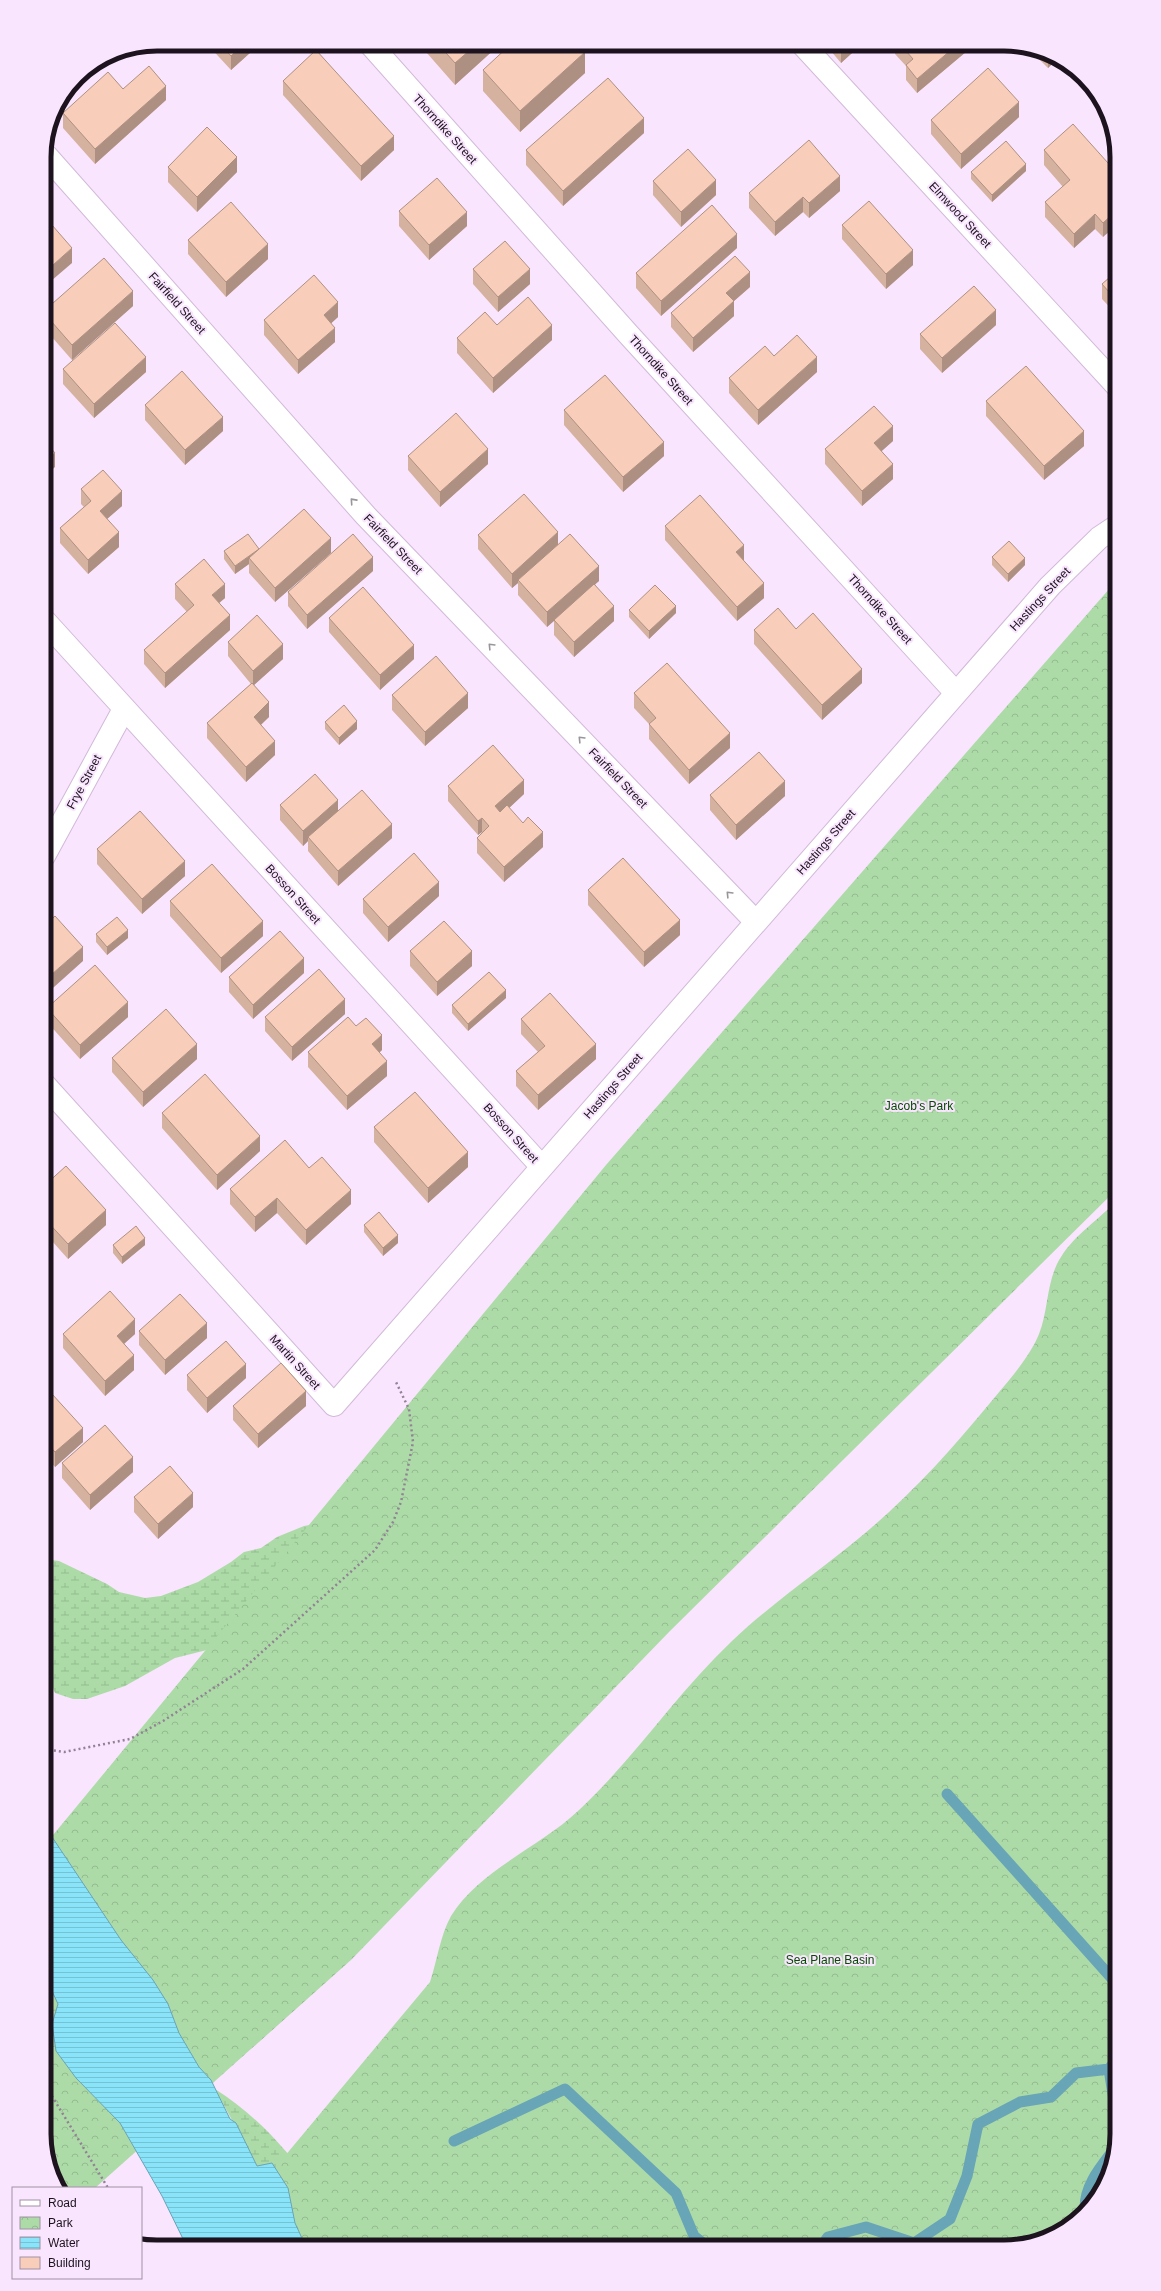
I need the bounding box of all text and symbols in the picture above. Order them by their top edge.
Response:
street label: Thorndike Street [410,91,480,167]
street label: Elmwood Street [926,179,994,251]
street label: Fairfield Street [146,269,209,337]
street label: Thorndike Street [626,332,696,408]
one-way arrow [351,498,358,505]
street label: Fairfield Street [361,511,426,577]
street label: Hastings Street [1007,564,1074,634]
street label: Thorndike Street [845,571,915,647]
one-way arrow [489,643,496,650]
one-way arrow [578,736,586,744]
street label: Fairfield Street [586,745,651,811]
street label: Frye Street [64,752,104,811]
street label: Hastings Street [794,806,859,878]
street label: Bosson Street [263,861,324,927]
one-way arrow [726,891,734,899]
street label: Hastings Street [581,1050,646,1122]
park label: Jacob's Park [885,1099,954,1113]
street label: Bosson Street [481,1100,542,1166]
street label: Martin Street [267,1332,324,1393]
park label: Sea Plane Basin [786,1953,874,1967]
legend [12,2187,142,2279]
text: Road [48,2196,77,2210]
text: Park [48,2216,74,2230]
text: Water [48,2236,80,2250]
text: Building [48,2256,91,2270]

